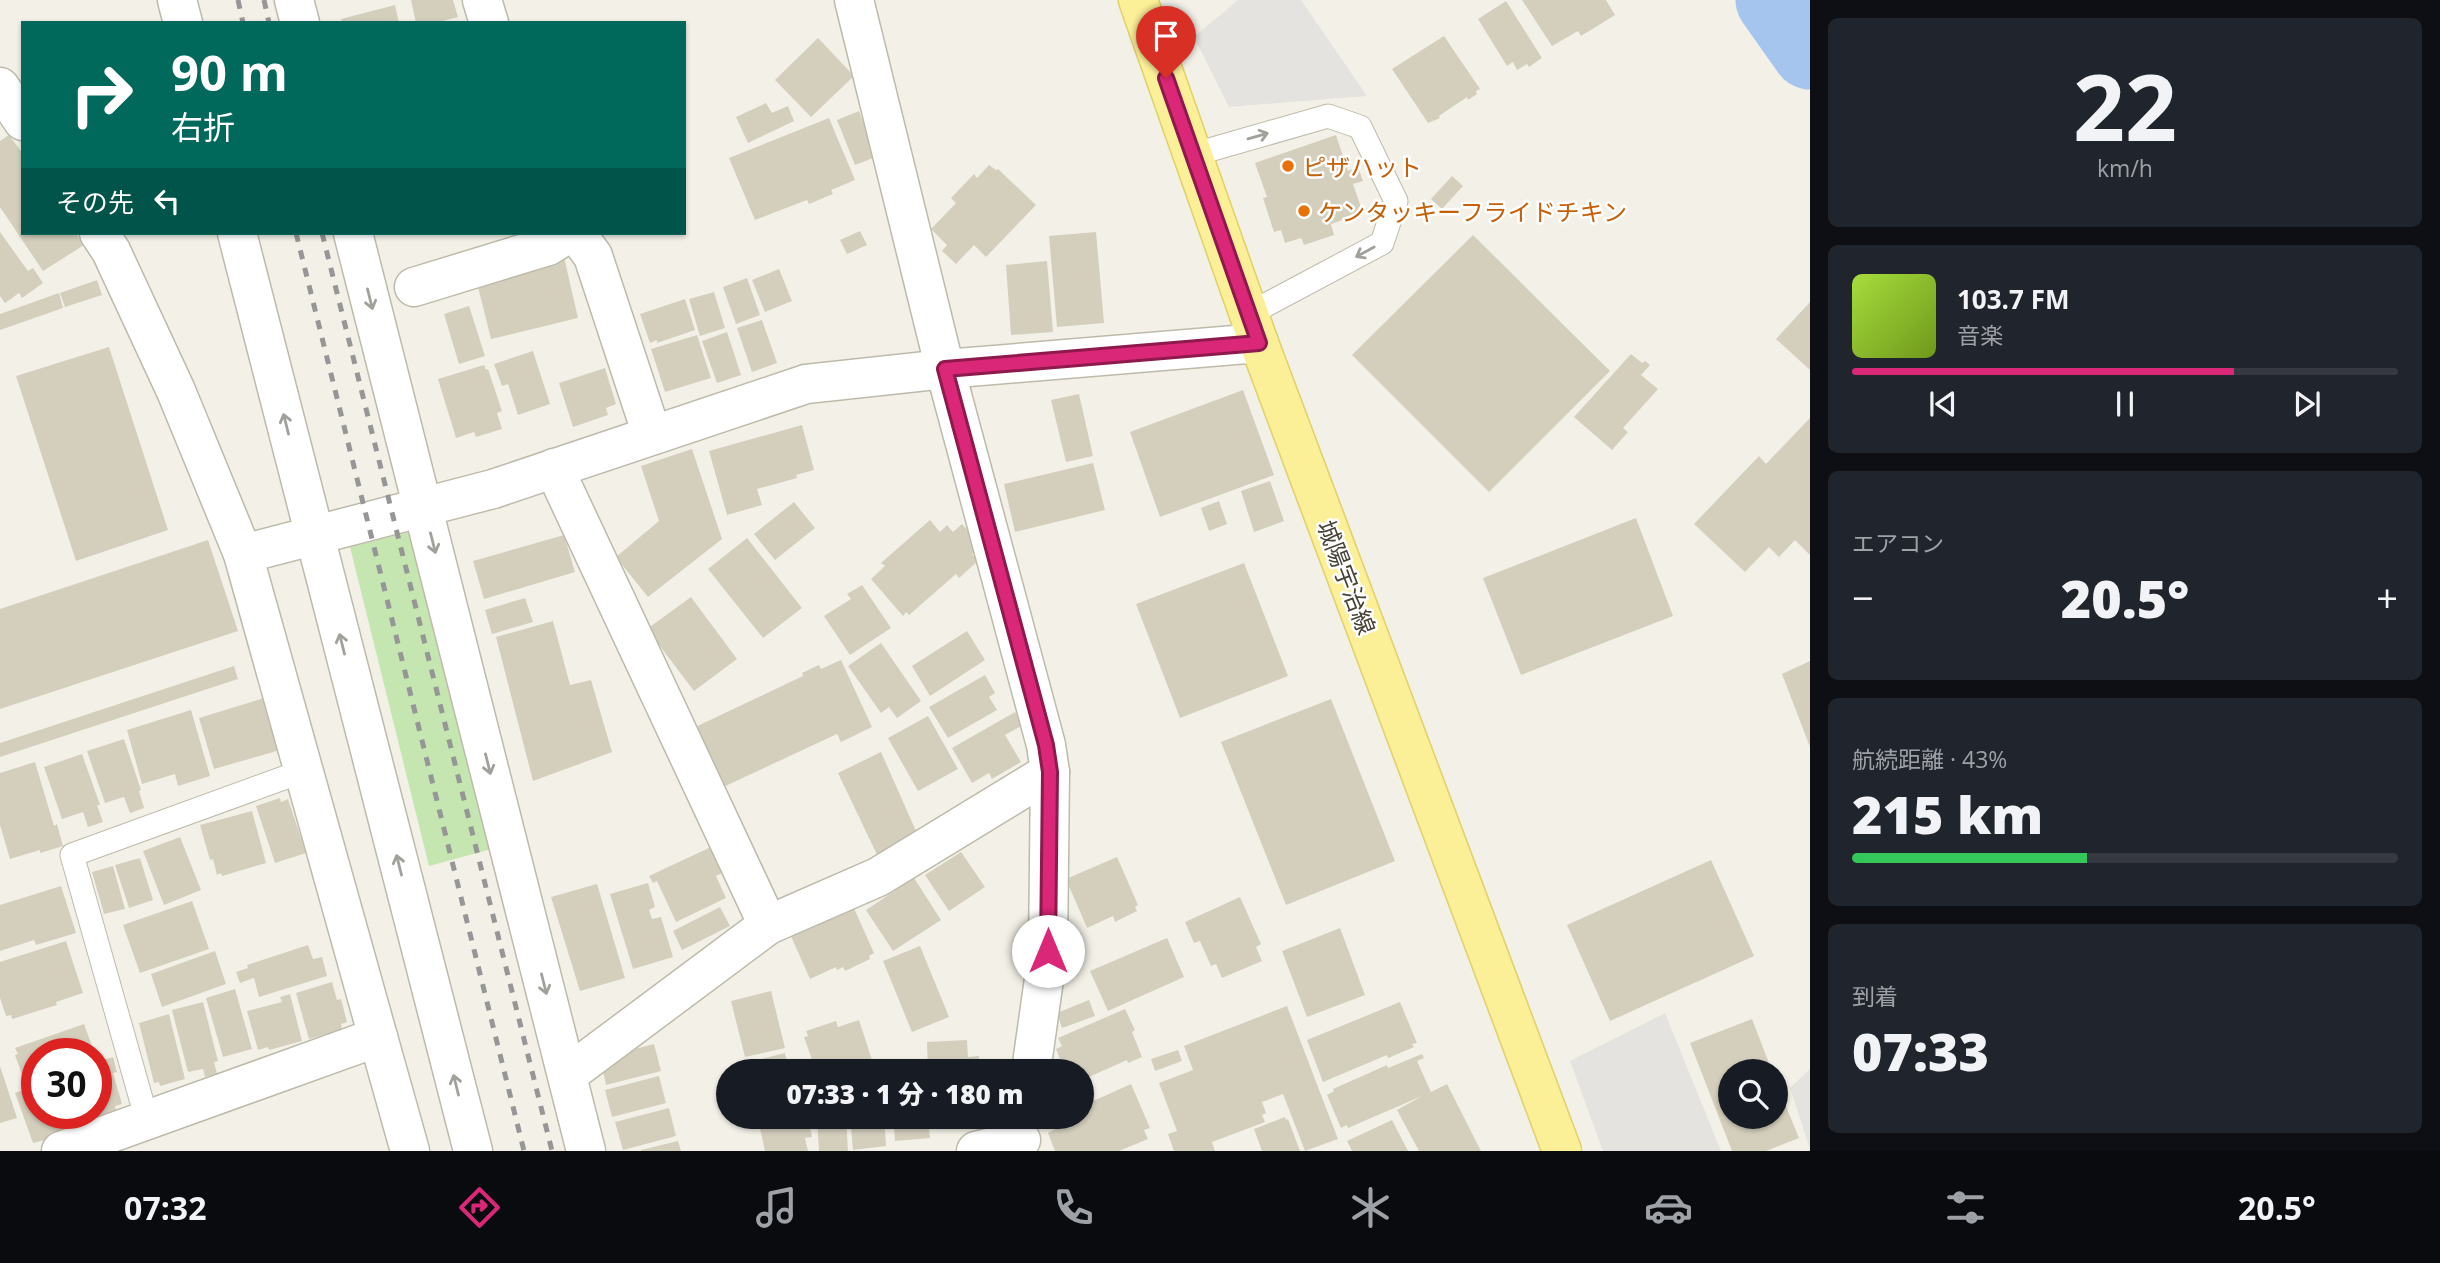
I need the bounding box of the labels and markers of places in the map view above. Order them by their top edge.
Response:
pin [1136,6,1196,78]
place label: ピザハット [1302,150,1422,183]
marker: ピザハット [1280,158,1296,174]
place label: ケンタッキーフライドチキン [1318,195,1627,228]
marker: ケンタッキーフライドチキン [1296,203,1312,219]

